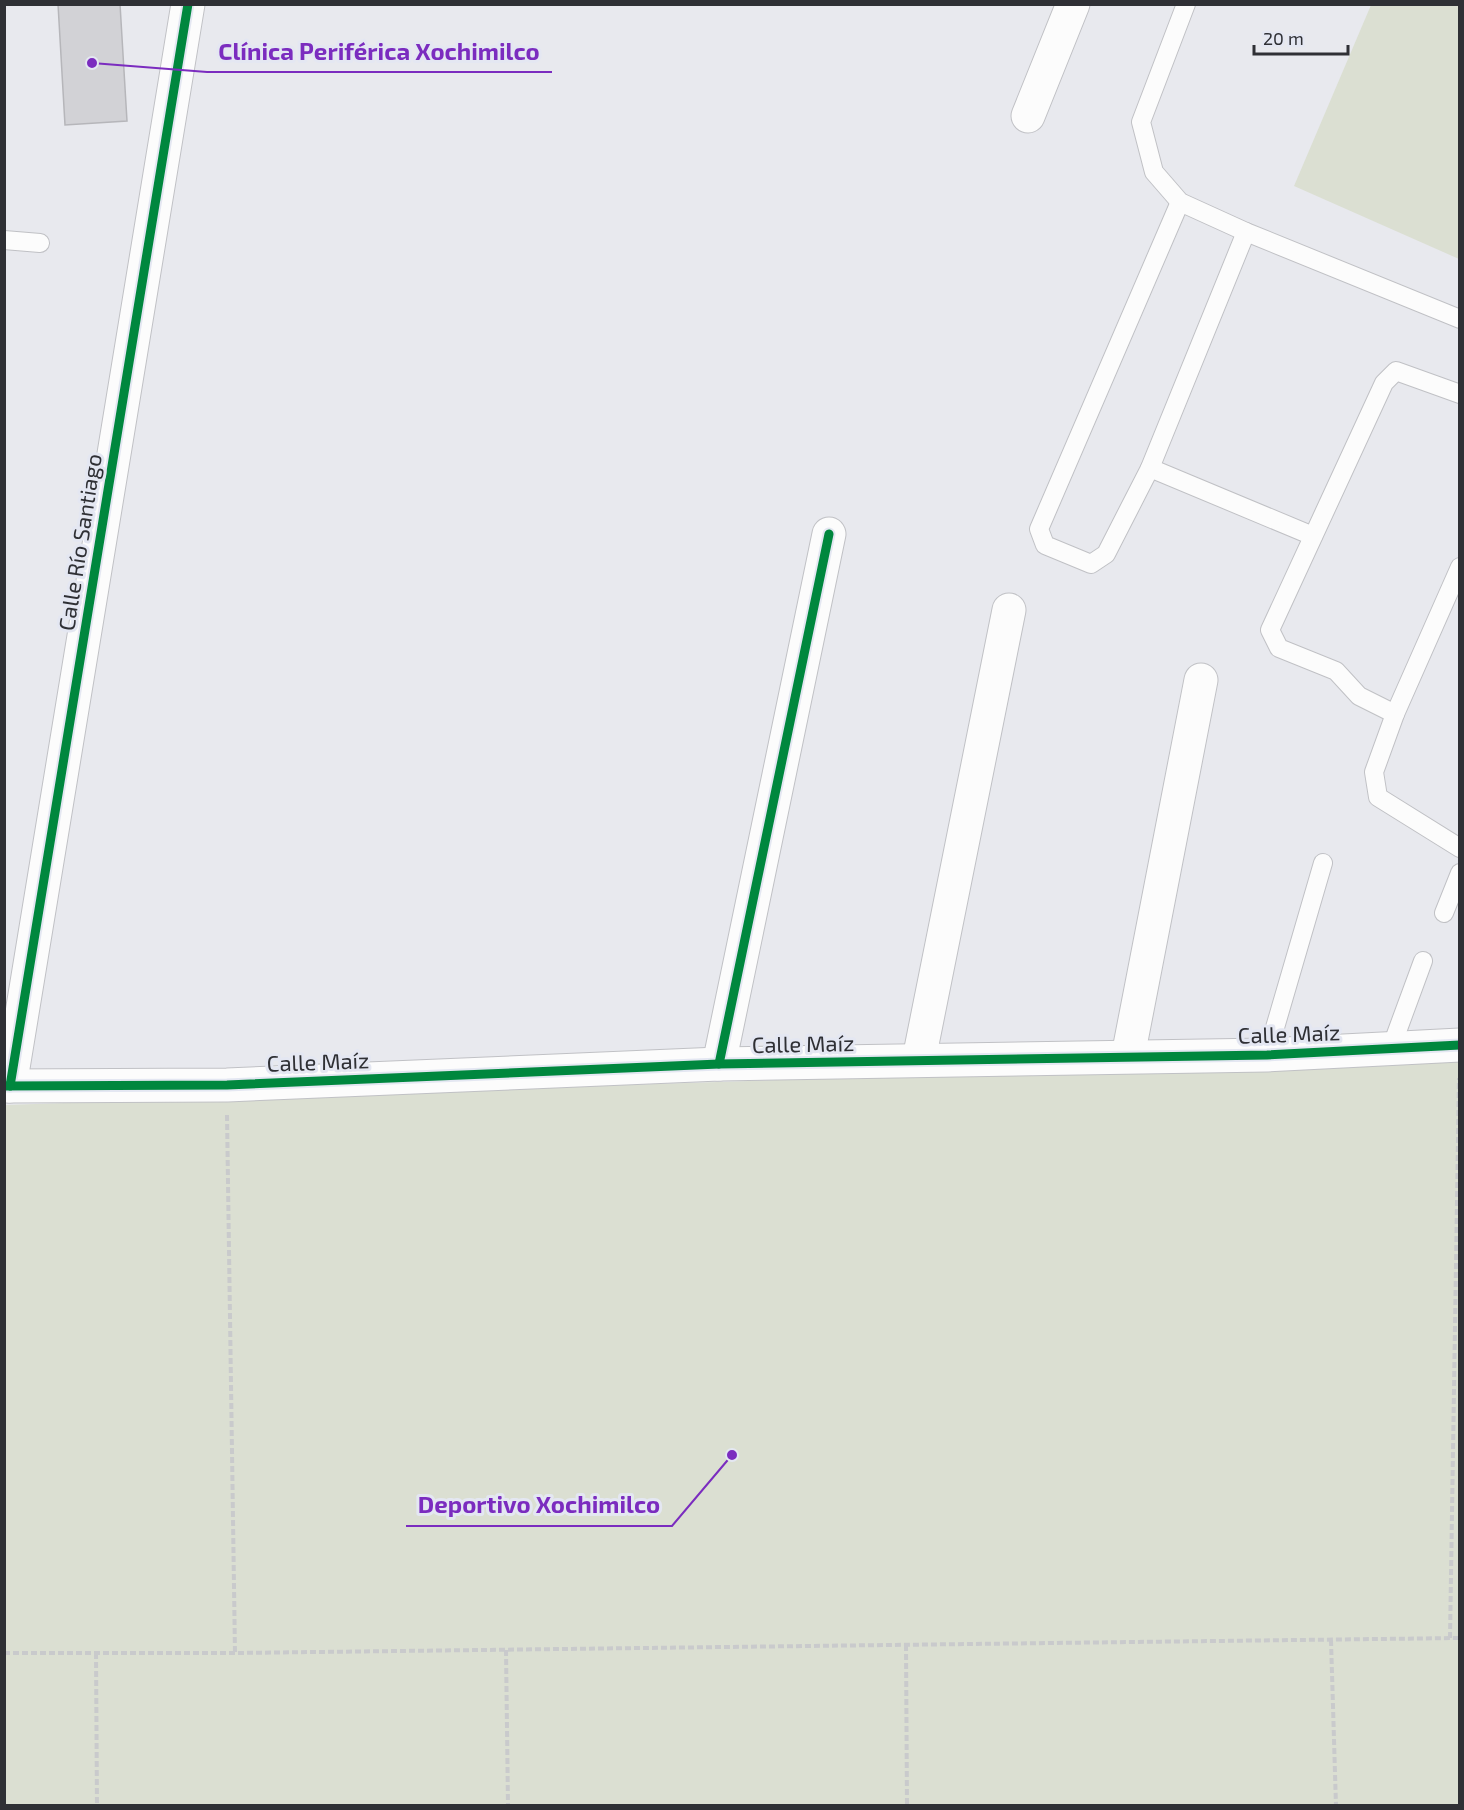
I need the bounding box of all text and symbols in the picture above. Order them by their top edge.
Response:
scale bar [1254,18,1348,56]
text: 20 m [1263,27,1304,49]
callout: Clínica Periférica Xochimilco [207,30,552,72]
text: Clínica Periférica Xochimilco [218,36,540,65]
street label: Calle Río Santiago [52,452,106,632]
street label: Calle Maíz [1237,1018,1341,1048]
street label: Calle Maíz [752,1029,854,1057]
street label: Calle Maíz [266,1046,370,1076]
callout: Deportivo Xochimilco [406,1484,672,1526]
text: Deportivo Xochimilco [418,1489,660,1518]

